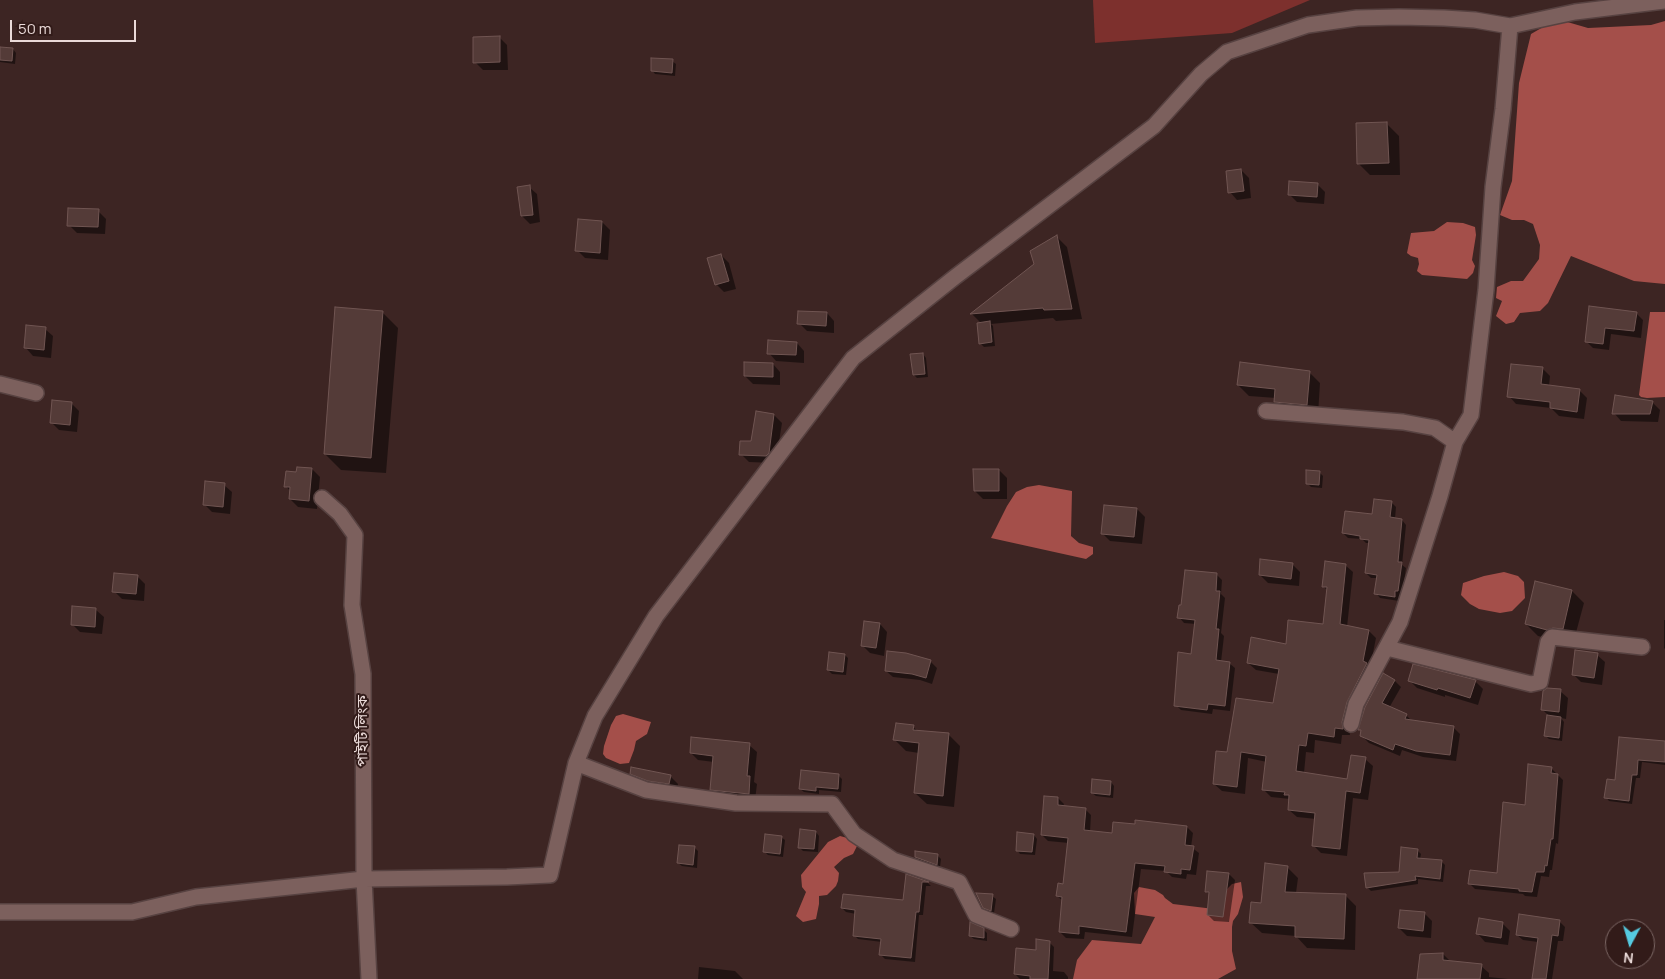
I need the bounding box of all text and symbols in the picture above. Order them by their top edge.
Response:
scale bar [12,10,139,42]
text: 50 m [18,18,52,39]
street label: পাইটি লিংক [354,695,372,767]
north arrow [1605,919,1655,969]
text: N [1622,948,1634,968]

